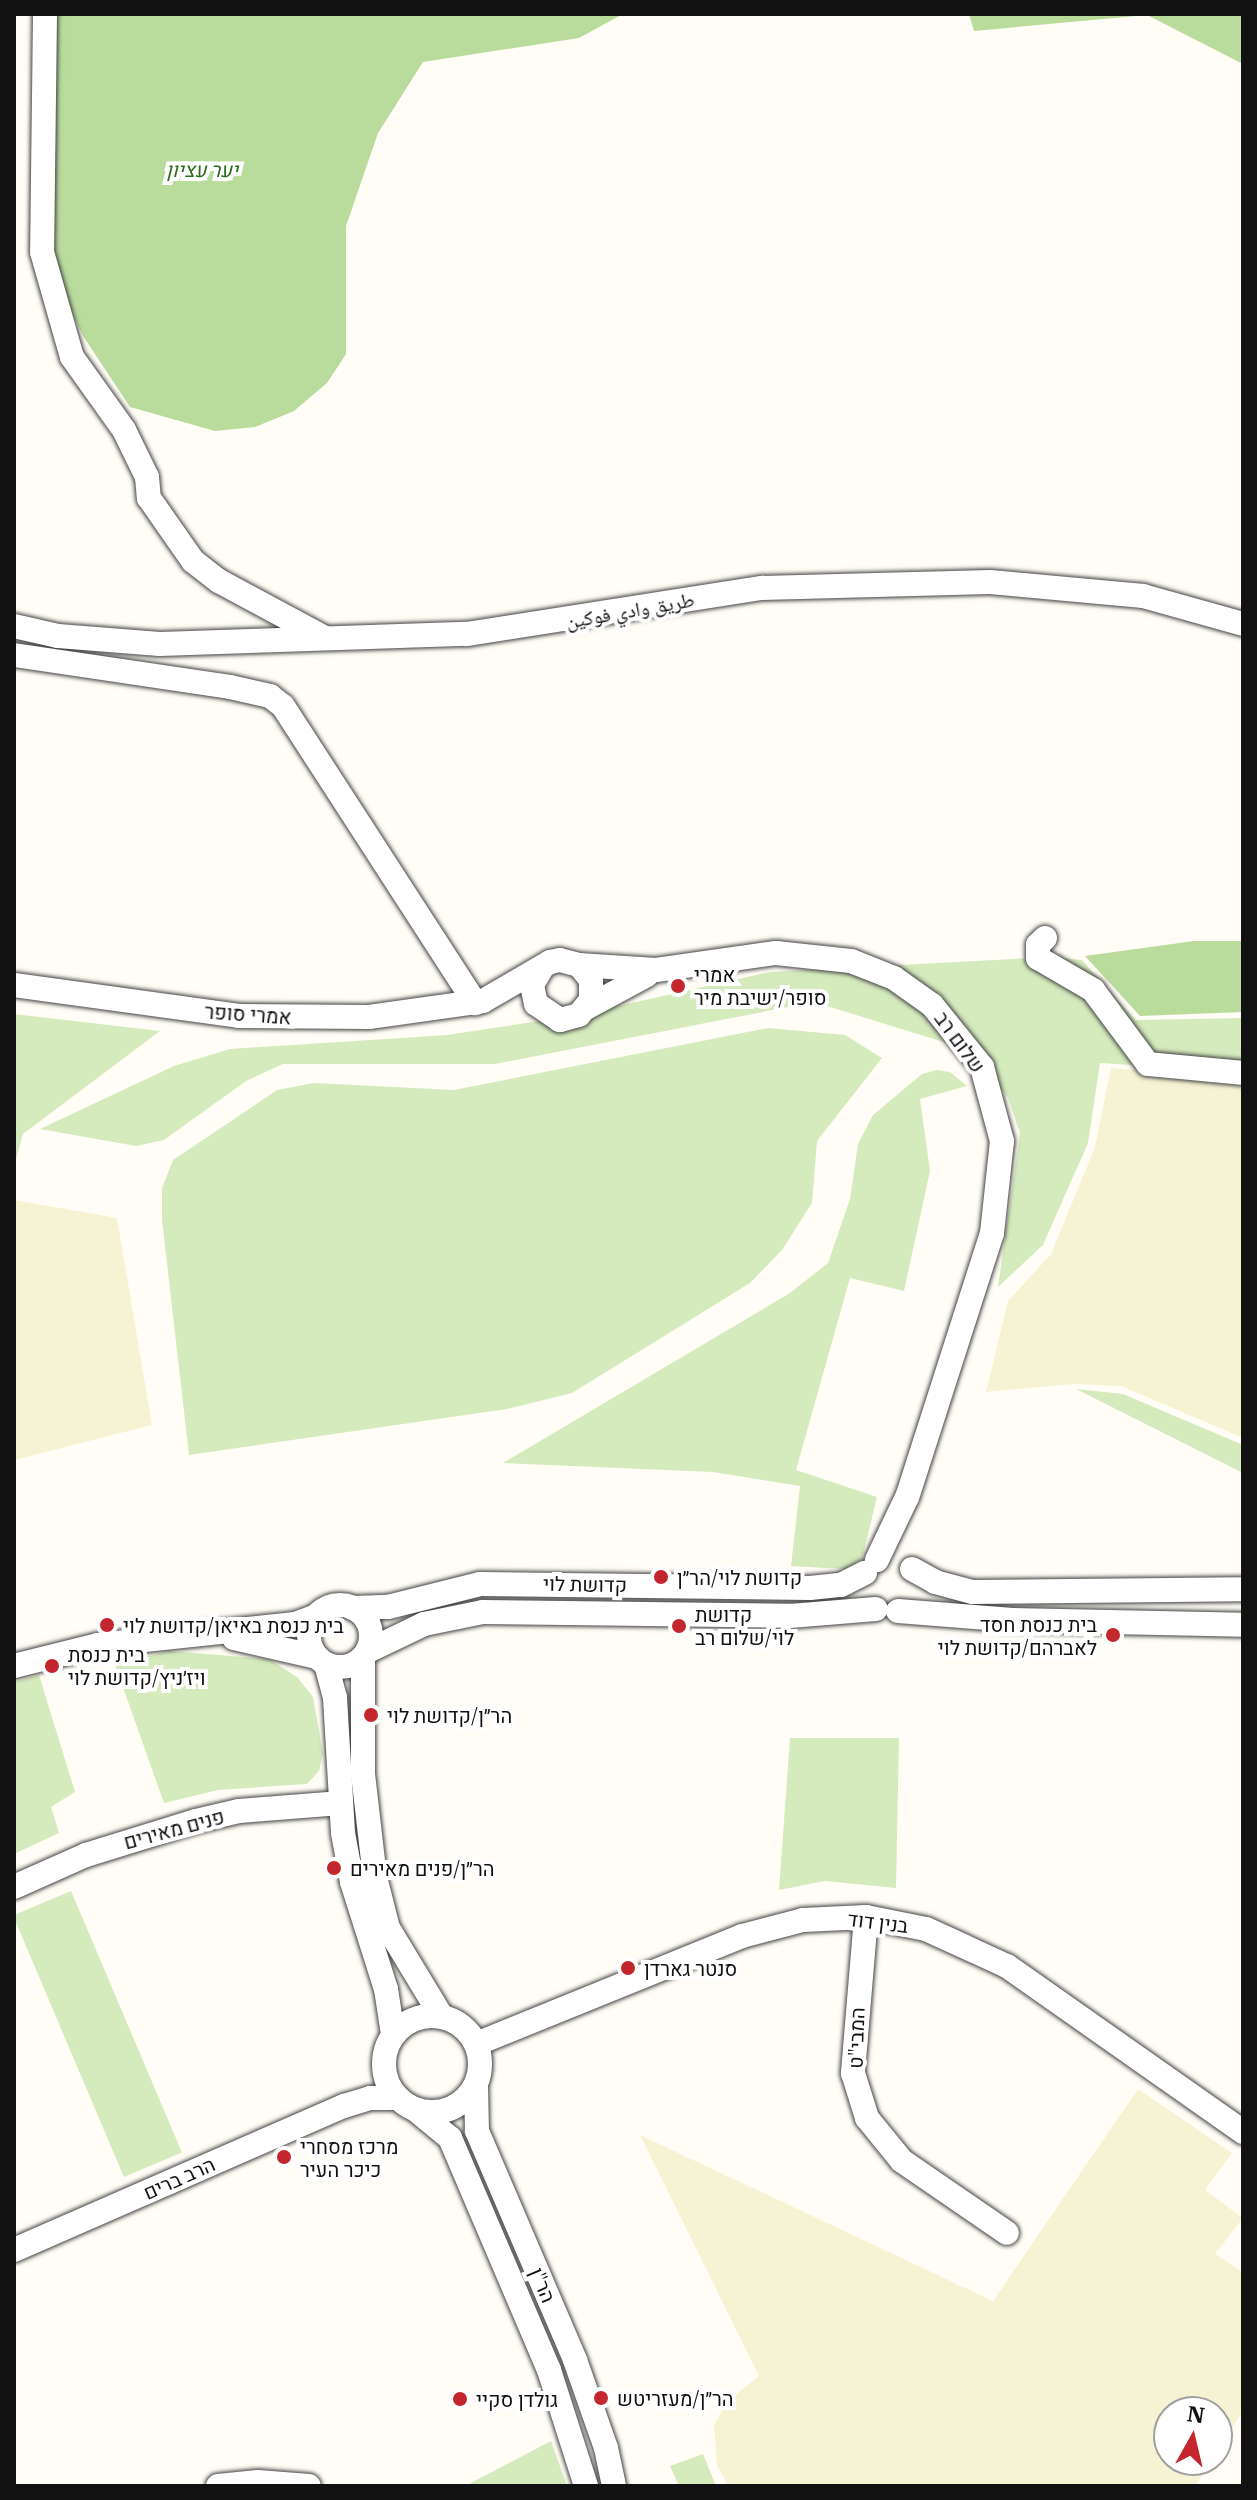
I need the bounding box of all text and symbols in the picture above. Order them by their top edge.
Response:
park label: יער עציון [166,157,238,181]
street label: طريق وادي فوکين [564,587,696,633]
place label: אמרי סופר/ישיבת מיר [694,962,826,1009]
marker: אמרי סופר/ישיבת מיר [669,977,687,995]
street label: אמרי סופר [204,999,292,1029]
street label: שלום רב [930,1007,990,1077]
place label: קדושת לוי/הר״ן [677,1565,802,1589]
marker: קדושת לוי/הר״ן [652,1568,670,1586]
street label: קדושת לוי [543,1571,627,1597]
place label: קדושת לוי/שלום רב [695,1602,794,1649]
place label: בית כנסת חסד לאברהם/קדושת לוי [938,1612,1097,1659]
place label: בית כנסת באיאן/קדושת לוי [123,1613,344,1637]
marker: בית כנסת באיאן/קדושת לוי [98,1616,116,1634]
marker: קדושת לוי/שלום רב [670,1617,688,1635]
marker: בית כנסת חסד לאברהם/קדושת לוי [1104,1626,1122,1644]
place label: בית כנסת ויז׳ניץ/קדושת לוי [68,1642,206,1689]
marker: בית כנסת ויז׳ניץ/קדושת לוי [43,1657,61,1675]
place label: הר״ן/קדושת לוי [387,1703,512,1727]
marker: הר״ן/קדושת לוי [362,1706,380,1724]
street label: פנים מאירים [121,1804,227,1854]
place label: הר״ן/פנים מאירים [350,1856,494,1880]
marker: הר״ן/פנים מאירים [325,1859,343,1877]
street label: בנין דוד [846,1906,910,1938]
place label: סנטר גארדן [644,1956,737,1980]
marker: סנטר גארדן [619,1959,637,1977]
street label: המבי"ט [843,2007,869,2069]
place label: מרכז מסחרי כיכר העיר [300,2134,398,2181]
marker: מרכז מסחרי כיכר העיר [275,2148,293,2166]
street label: הרב ברים [139,2152,219,2204]
street label: הר"ן [525,2264,561,2306]
place label: הר״ן/מעזריטש [617,2386,734,2410]
place label: גולדן סקיי [476,2387,558,2411]
marker: הר״ן/מעזריטש [592,2389,610,2407]
marker: גולדן סקיי [451,2390,469,2408]
north arrow [1153,2396,1233,2476]
text: N [1185,2398,1207,2429]

